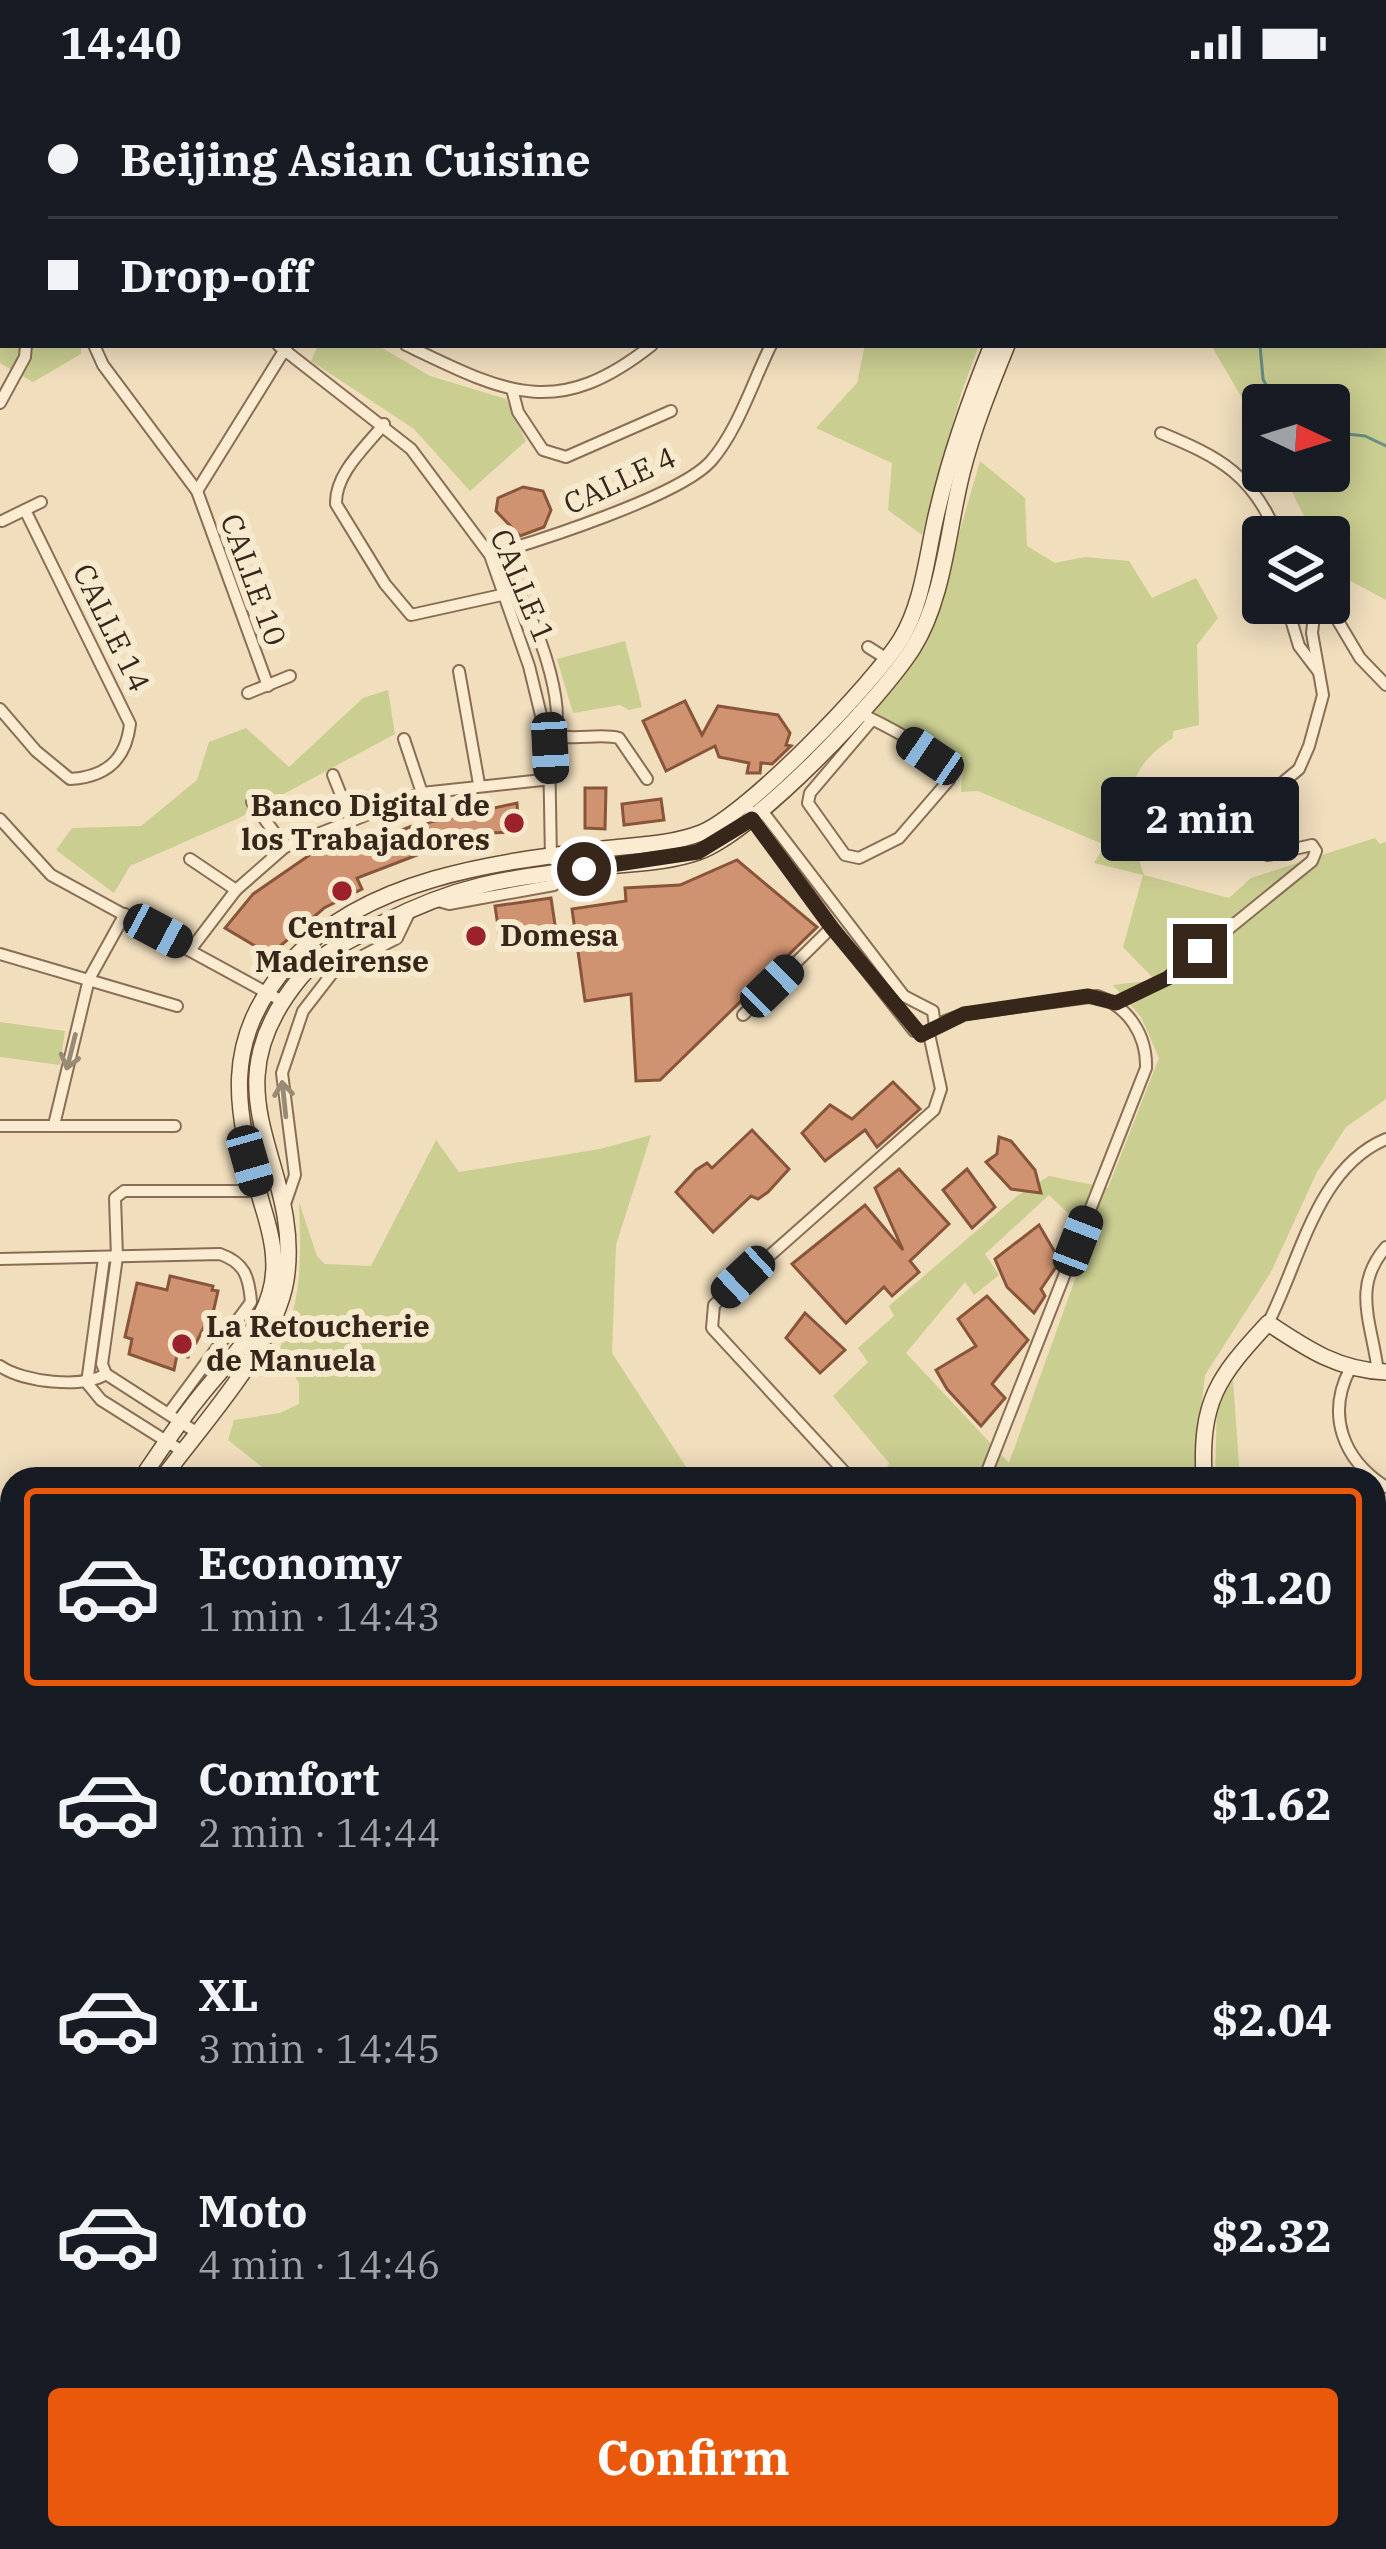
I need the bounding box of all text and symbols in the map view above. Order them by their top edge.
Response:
text: 14:40 [60,13,182,71]
text: Beijing Asian Cuisine [120,130,591,188]
text: Drop-off [120,246,311,304]
north arrow [1242,384,1350,492]
map controls [1242,384,1350,624]
street label: CALLE 4 [557,437,682,523]
street label: CALLE 10 [213,508,296,651]
button: layers [1242,516,1350,624]
street label: CALLE 1 [482,523,565,648]
street label: CALLE 14 [65,557,160,698]
car [530,711,570,785]
car [890,721,970,791]
callout: 2 min [1101,777,1299,861]
place label: Banco Digital de los Trabajadores [241,785,490,858]
text: 2 min [1145,793,1255,844]
marker: Banco Digital de los Trabajadores [501,810,527,836]
route start [557,842,611,896]
marker: Central Madeirense [329,878,355,904]
car [118,898,198,964]
place label: Central Madeirense [255,907,429,980]
place label: Domesa [500,915,619,954]
marker: Domesa [463,923,489,949]
route end [1173,924,1227,978]
car [734,948,810,1024]
one-way arrow [59,1033,81,1071]
one-way arrow [272,1080,295,1119]
car [223,1121,277,1201]
car [1048,1201,1108,1281]
car [704,1239,782,1315]
place label: La Retoucherie de Manuela [206,1306,430,1379]
marker: La Retoucherie de Manuela [169,1331,195,1357]
icon: car [54,1533,162,1641]
text: Economy [198,1533,402,1591]
text: $1.20 [1212,1558,1332,1616]
text: 1 min · 14:43 [198,1591,440,1642]
icon: car [54,1749,162,1857]
text: Comfort [198,1749,379,1807]
text: $1.62 [1212,1774,1332,1832]
text: 2 min · 14:44 [198,1807,440,1858]
icon: car [54,1965,162,2073]
text: XL [198,1965,259,2023]
text: $2.04 [1212,1990,1332,2048]
text: 3 min · 14:45 [198,2023,440,2074]
icon: car [54,2181,162,2289]
text: Moto [198,2181,308,2239]
text: $2.32 [1212,2206,1332,2264]
text: 4 min · 14:46 [198,2239,440,2290]
button: Confirm [48,2388,1338,2526]

